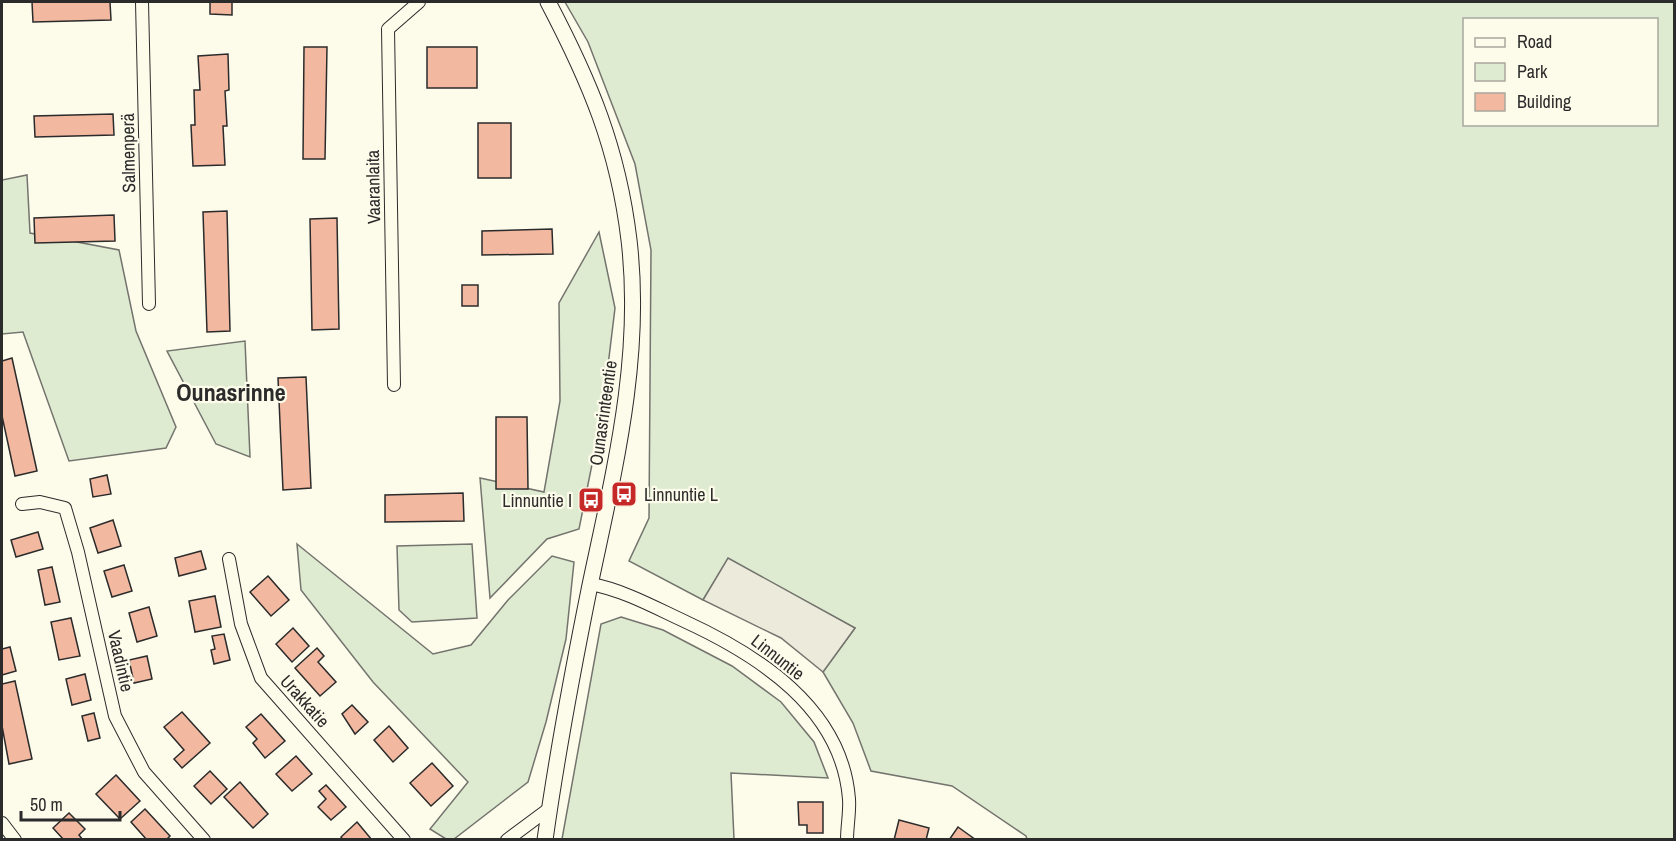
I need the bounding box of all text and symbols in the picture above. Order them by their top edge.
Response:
legend [1463,18,1658,126]
text: Road [1517,29,1552,54]
text: Park [1517,59,1548,84]
text: Building [1517,89,1572,114]
street label: Salmenperä [115,113,141,193]
street label: Vaaranlaita [360,150,386,224]
street label: Ounasrinteentie [583,359,623,467]
district label: Ounasrinne [176,376,286,408]
bus stop icon: Linnuntie L [609,479,639,509]
place label: Linnuntie L [644,482,718,507]
bus stop icon: Linnuntie I [576,485,606,515]
place label: Linnuntie I [502,488,572,513]
street label: Vaadintie [102,628,140,694]
street label: Linnuntie [746,628,810,686]
street label: Urakkatie [275,669,335,733]
scale bar [21,784,120,822]
text: 50 m [30,792,63,817]

